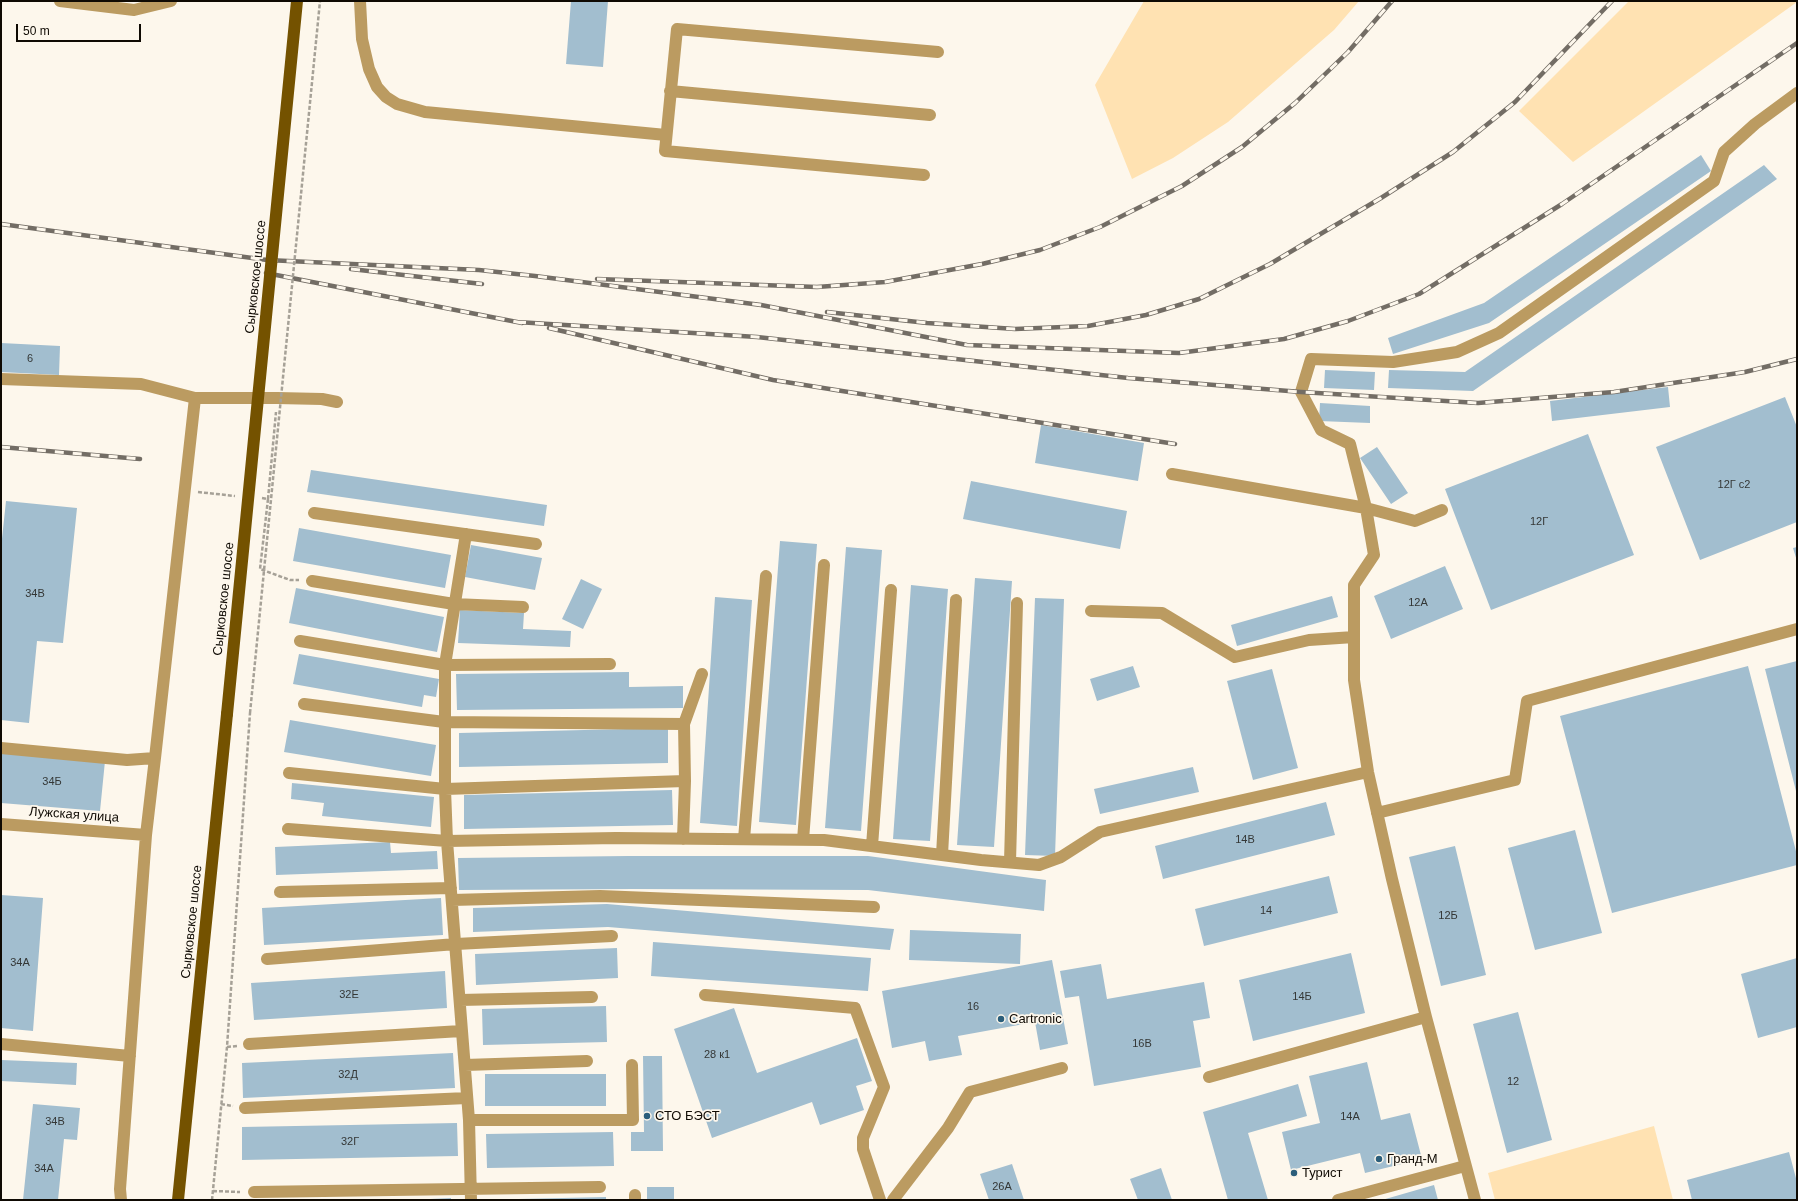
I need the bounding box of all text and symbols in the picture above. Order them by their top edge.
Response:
scale bar [18,16,143,42]
text: 50 m [23,24,50,38]
street label: Сырковское шоссе [242,219,270,335]
house number: 6 [27,352,33,366]
house number: 12Г с2 [1718,478,1750,492]
house number: 12Г [1530,515,1548,529]
street label: Сырковское шоссе [210,541,238,657]
house number: 34В [25,587,45,601]
house number: 12А [1408,596,1428,610]
house number: 34Б [42,775,62,789]
street label: Лужская улица [29,804,119,826]
house number: 14В [1235,833,1255,847]
street label: Сырковское шоссе [178,864,206,980]
house number: 14 [1260,904,1272,918]
house number: 12Б [1438,909,1458,923]
house number: 34А [10,956,30,970]
house number: 32Е [339,988,359,1002]
house number: 14Б [1292,990,1312,1004]
house number: 16 [967,1000,979,1014]
place label: Cartronic [1009,1011,1062,1027]
marker: Cartronic [996,1014,1006,1024]
house number: 16В [1132,1037,1152,1051]
house number: 28 к1 [704,1048,730,1062]
house number: 32Д [338,1068,358,1082]
house number: 12 [1507,1075,1519,1089]
place label: СТО БЭСТ [655,1108,720,1124]
house number: 14А [1340,1110,1360,1124]
marker: СТО БЭСТ [642,1111,652,1121]
house number: 34В [45,1115,65,1129]
house number: 32Г [341,1135,359,1149]
place label: Гранд-М [1387,1151,1438,1167]
marker: Гранд-М [1374,1154,1384,1164]
house number: 34А [34,1162,54,1176]
place label: Турист [1302,1165,1343,1181]
marker: Турист [1289,1168,1299,1178]
house number: 26А [992,1180,1012,1194]

